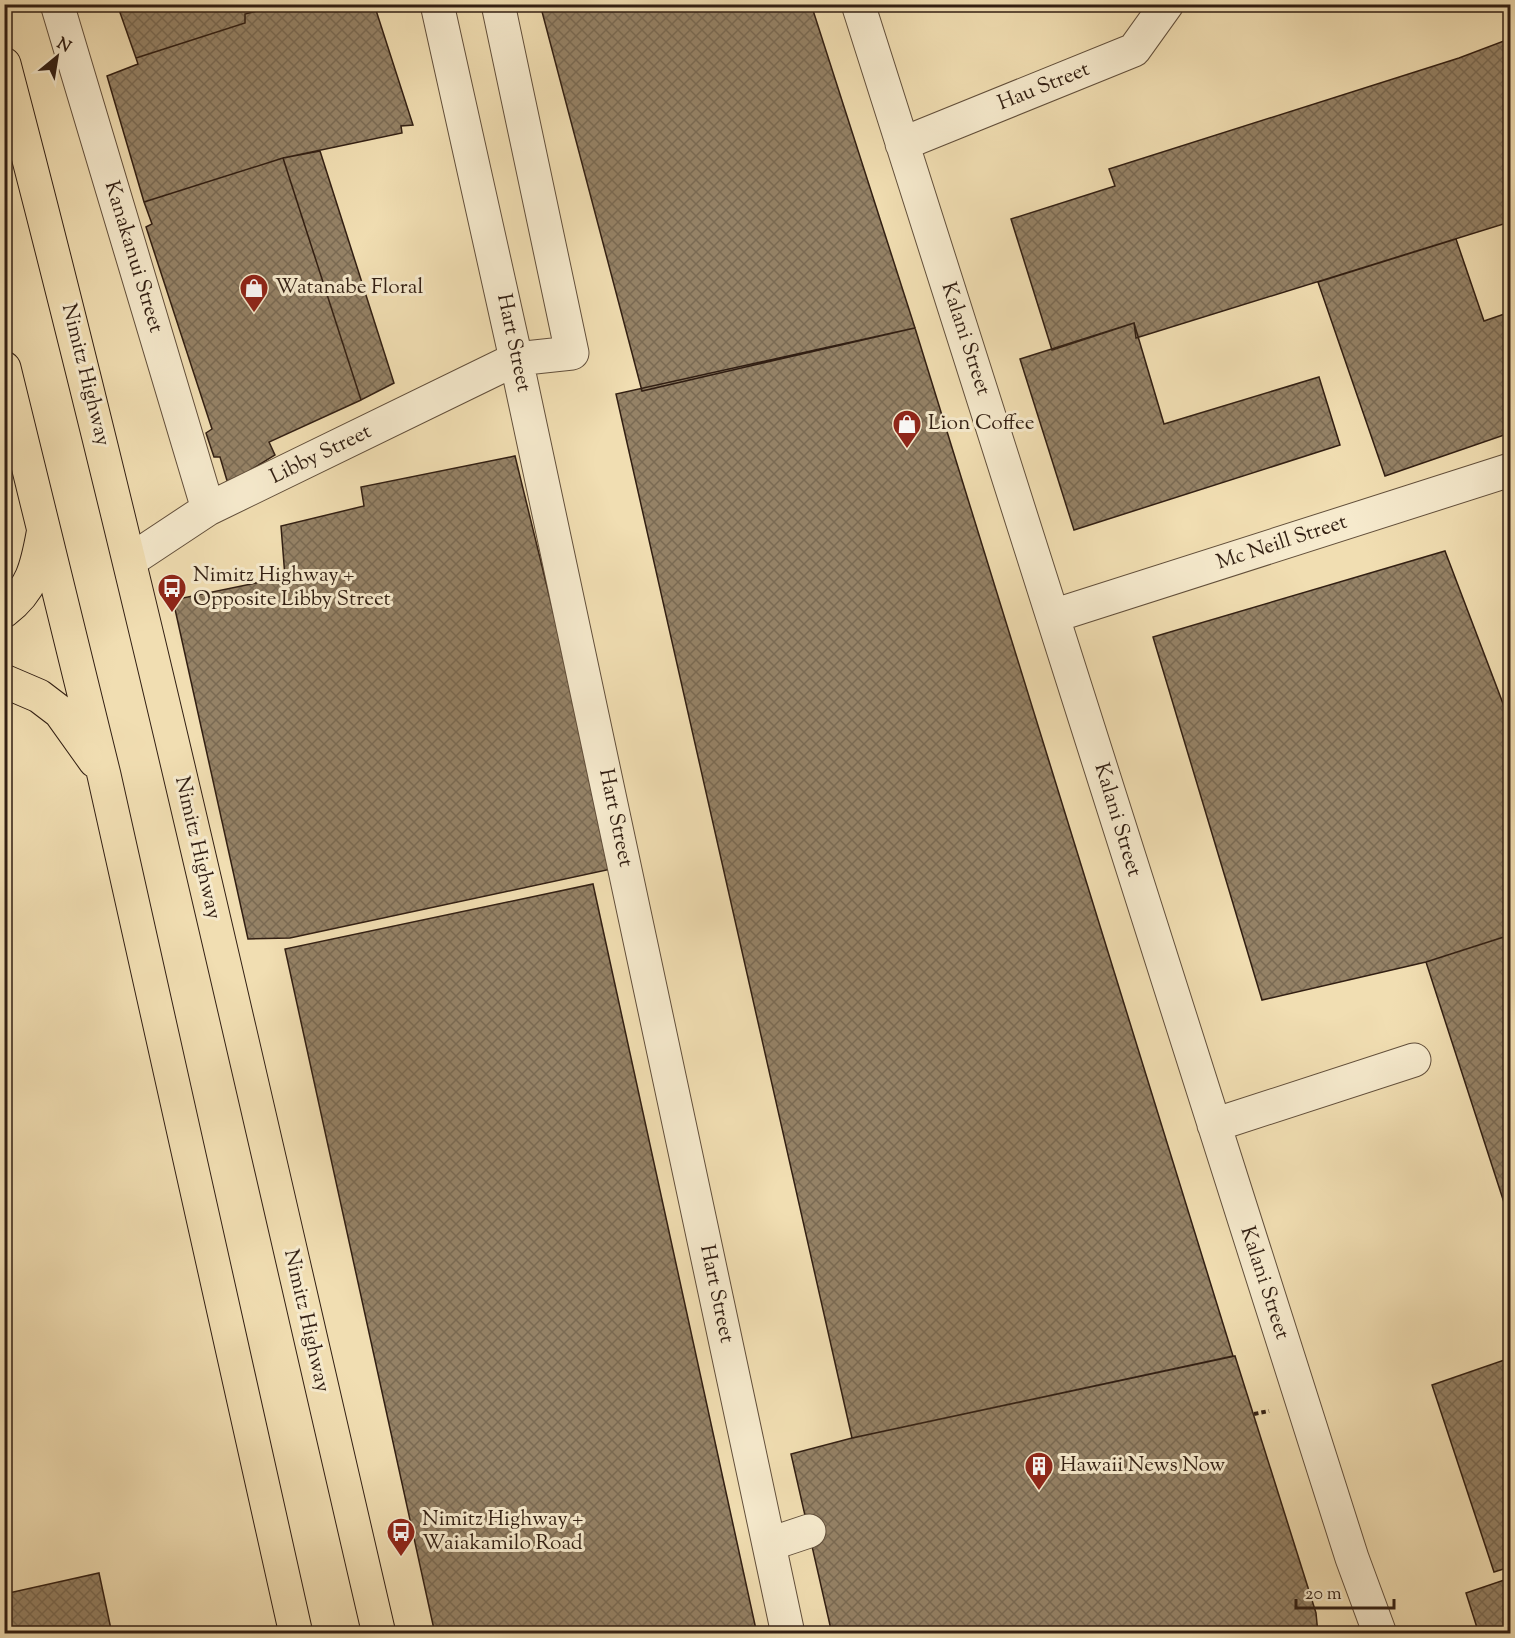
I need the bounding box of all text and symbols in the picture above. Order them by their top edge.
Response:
north arrow [27,27,87,87]
text: N [52,33,75,59]
street label: Hau Street [994,55,1094,119]
street label: Kanakanui Street [96,178,170,336]
shop icon: Watanabe Floral [238,272,270,314]
place label: Watanabe Floral [275,273,423,303]
street label: Kalani Street [933,278,997,400]
street label: Hart Street [488,291,538,395]
street label: Nimitz Highway [53,301,117,450]
shop icon: Lion Coffee [891,408,923,450]
place label: Lion Coffee [928,409,1035,439]
street label: Libby Street [265,417,377,493]
street label: Mc Neill Street [1213,508,1351,578]
place label: Nimitz Highway + Opposite Libby Street [193,561,391,615]
bus stop icon: Nimitz Highway + Opposite Libby Street [156,572,188,614]
street label: Kalani Street [1085,759,1149,881]
street label: Hart Street [590,766,640,870]
street label: Nimitz Highway [166,774,228,923]
street label: Kalani Street [1232,1222,1296,1344]
street label: Hart Street [691,1242,741,1346]
street label: Nimitz Highway [275,1247,337,1396]
building icon: Hawaii News Now [1023,1450,1055,1492]
place label: Hawaii News Now [1060,1451,1225,1481]
place label: Nimitz Highway + Waiakamilo Road [422,1505,583,1559]
bus stop icon: Nimitz Highway + Waiakamilo Road [385,1516,417,1558]
scale bar [1296,1572,1394,1610]
text: 20 m [1305,1582,1342,1608]

